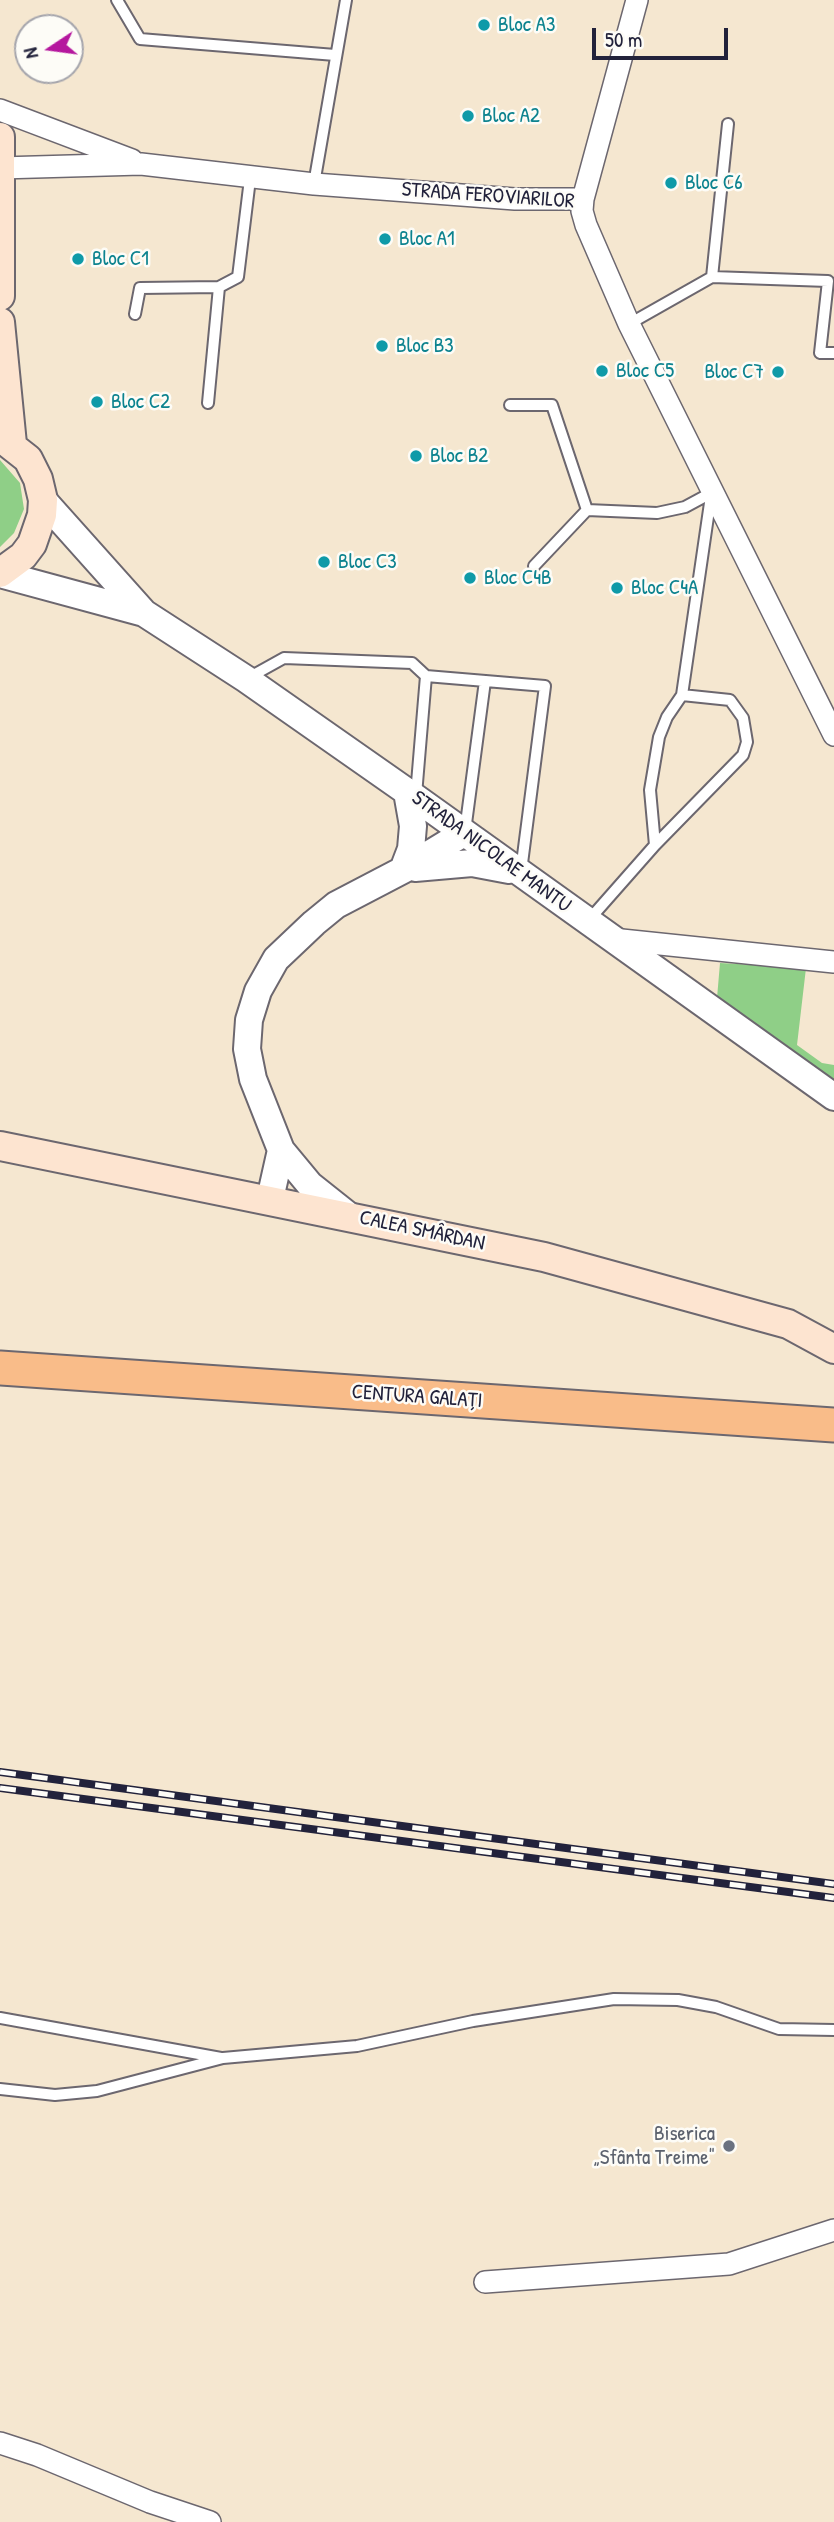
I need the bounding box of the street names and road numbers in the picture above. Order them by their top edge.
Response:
street label: STRADA FEROVIARILOR [401,177,575,215]
street label: STRADA NICOLAE MANTU [406,786,576,918]
street label: CALEA SMÂRDAN [357,1205,487,1257]
street label: CENTURA GALAȚI [351,1380,483,1414]

